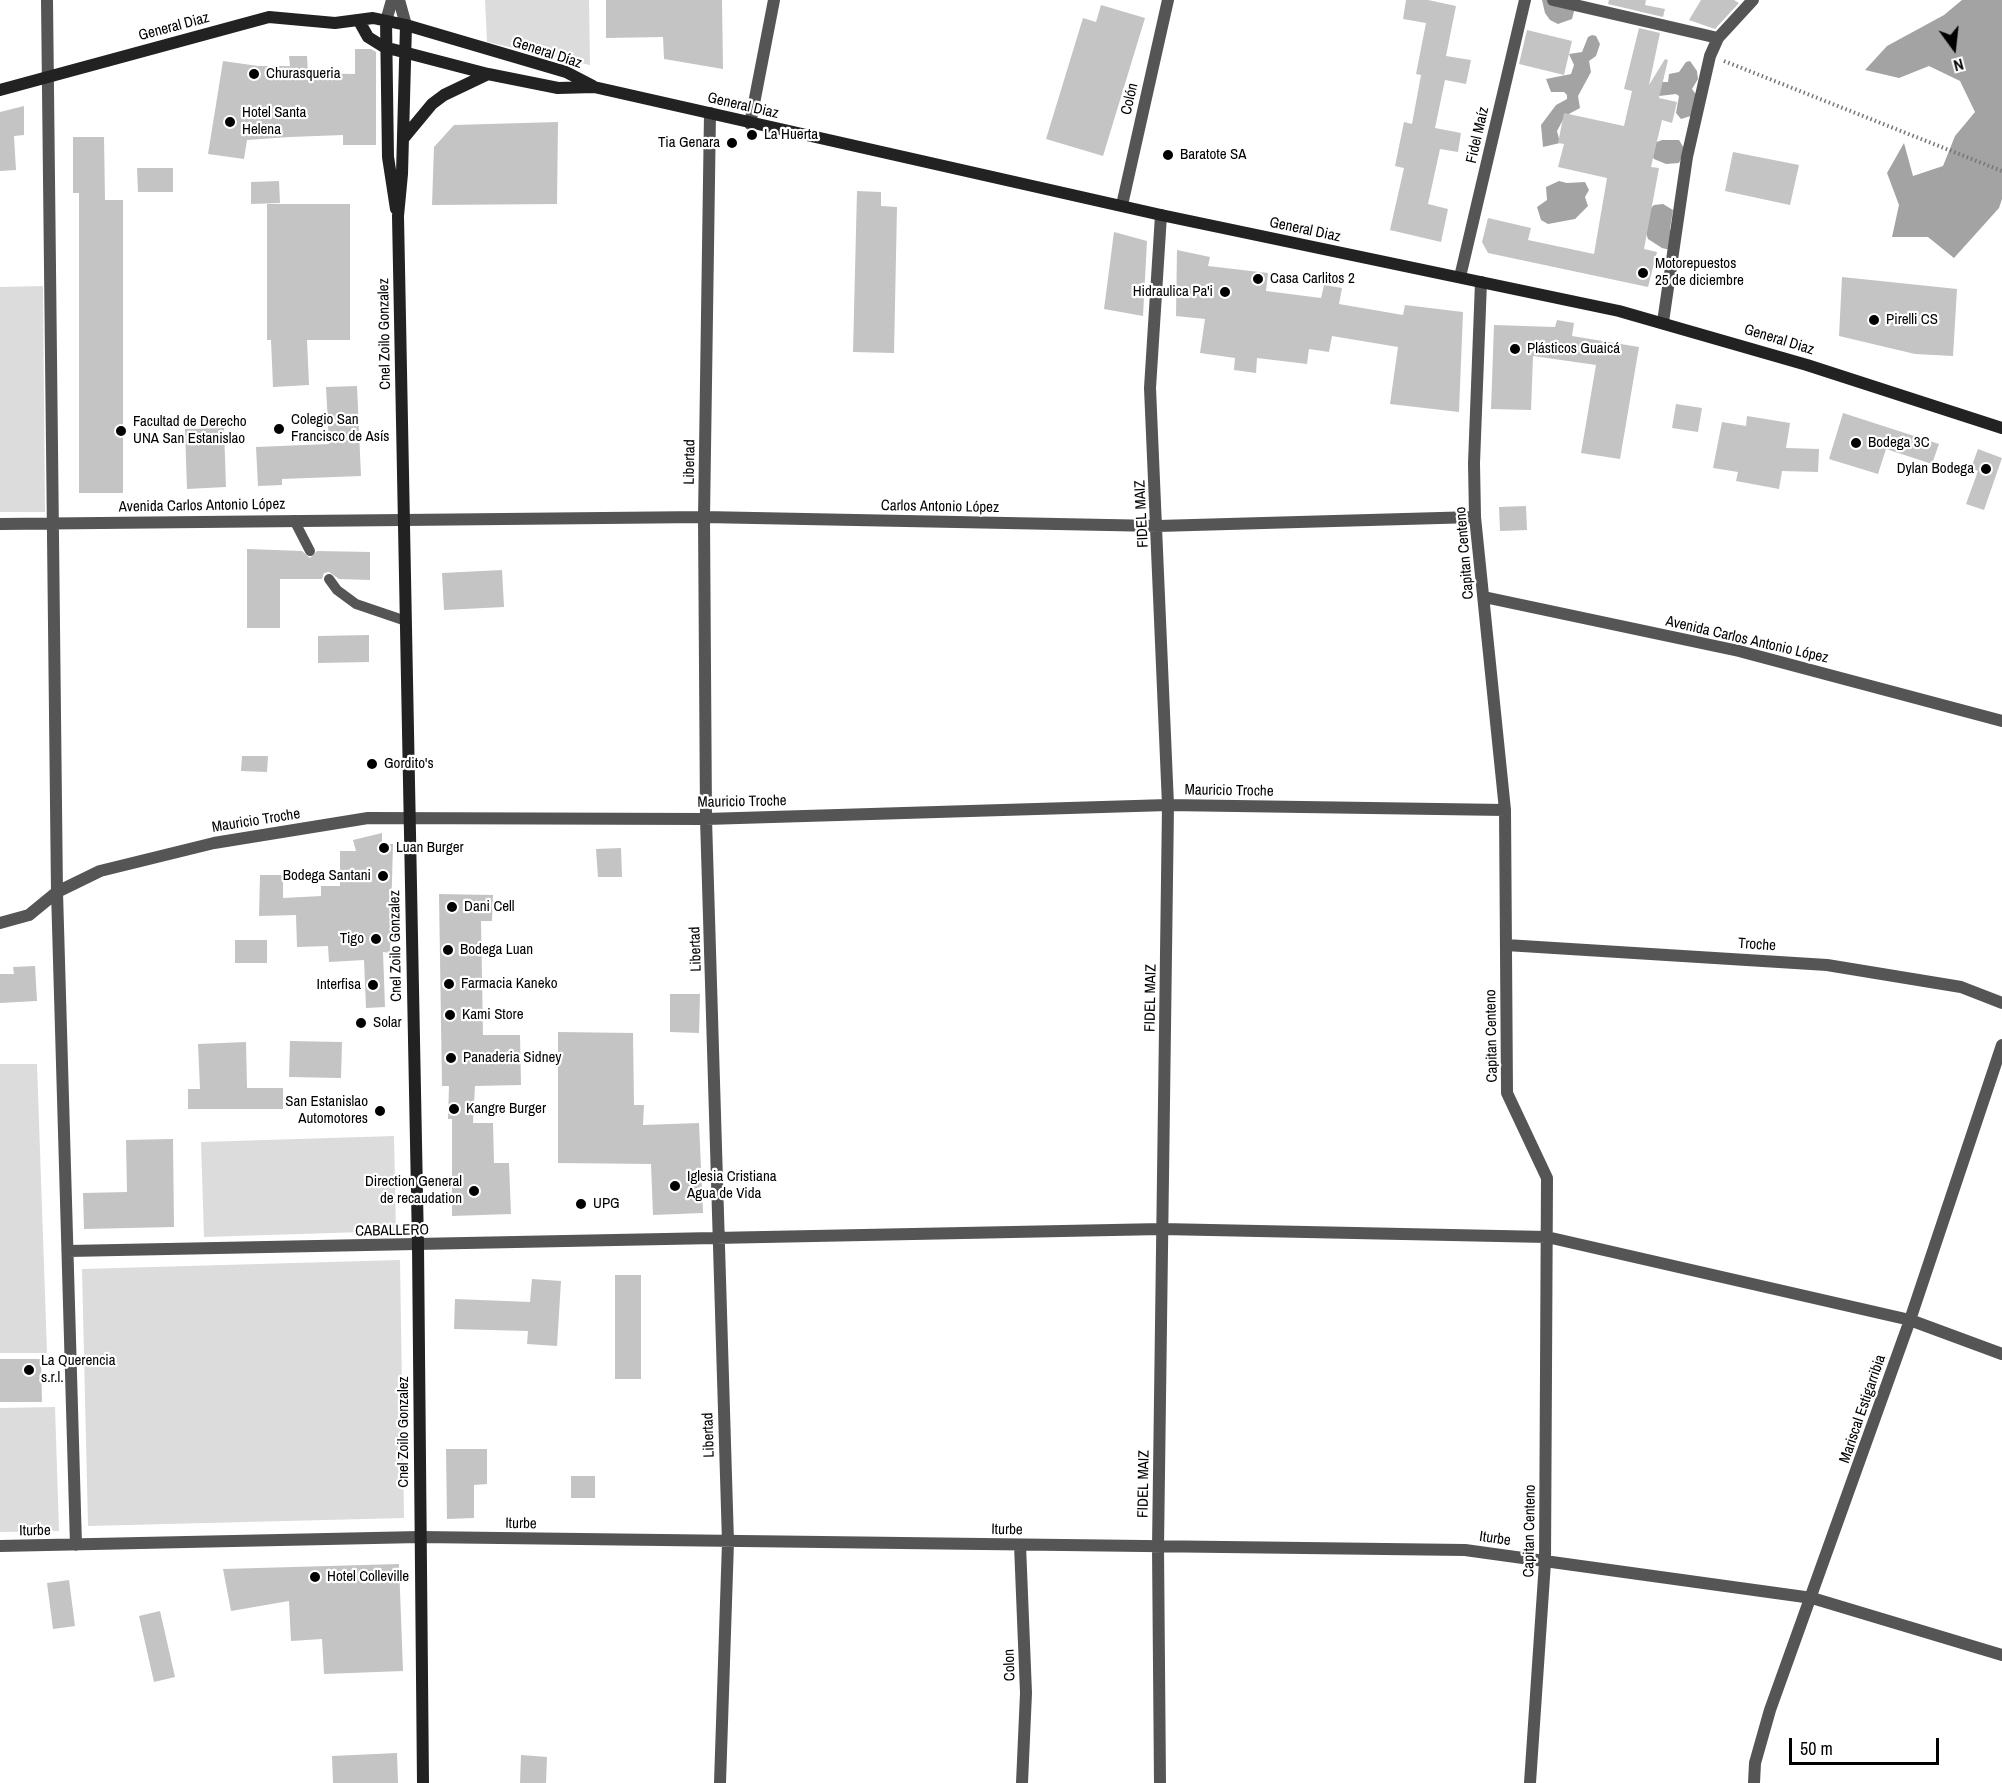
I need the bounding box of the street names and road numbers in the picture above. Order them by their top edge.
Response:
street label: General Diaz [137,9,211,45]
street label: General Díaz [510,33,584,73]
street label: Colón [1118,81,1142,117]
street label: General Diaz [706,89,780,123]
street label: Fidel Maíz [1463,105,1493,165]
street label: General Diaz [1268,214,1342,246]
street label: Cnel Zoilo Gonzalez [375,278,395,390]
street label: General Diaz [1742,321,1816,359]
street label: Libertad [681,439,699,485]
street label: FIDEL MAIZ [1131,480,1153,548]
street label: Avenida Carlos Antonio López [119,496,285,516]
street label: Carlos Antonio López [881,497,999,517]
street label: Capitan Centeno [1452,506,1478,600]
street label: Avenida Carlos Antonio López [1664,612,1830,668]
street label: Mauricio Troche [1184,781,1274,801]
street label: Mauricio Troche [697,792,787,812]
street label: Mauricio Troche [211,805,301,837]
street label: Cnel Zoilo Gonzalez [386,890,406,1002]
street label: Libertad [686,926,706,972]
street label: Troche [1738,935,1776,955]
street label: FIDEL MAIZ [1141,964,1161,1032]
street label: Capitan Centeno [1482,989,1502,1083]
street label: CABALLERO [355,1221,429,1241]
street label: Mariscal Estigarribia [1836,1352,1890,1466]
street label: Cnel Zoilo Gonzalez [395,1376,413,1488]
street label: Libertad [699,1412,719,1458]
street label: FIDEL MAIZ [1134,1450,1154,1518]
street label: Capitan Centeno [1520,1484,1540,1578]
street label: Iturbe [505,1515,537,1533]
street label: Iturbe [991,1521,1023,1539]
street label: Iturbe [19,1522,51,1540]
street label: Iturbe [1478,1528,1512,1550]
street label: Colon [1000,1649,1020,1681]

